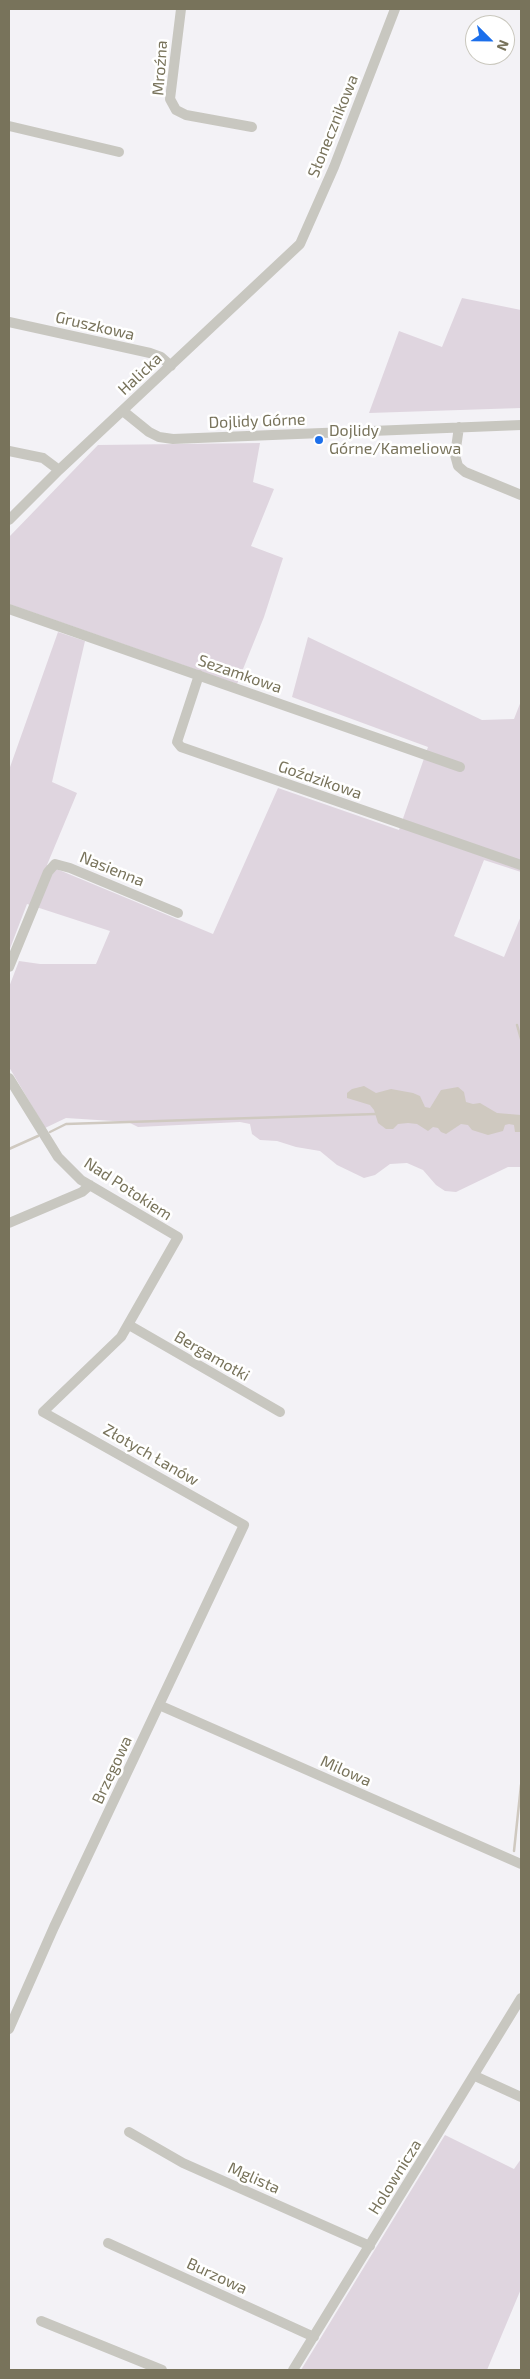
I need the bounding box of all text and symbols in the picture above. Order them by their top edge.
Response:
north arrow [465,15,515,65]
text: N [494,38,513,54]
street label: Mroźna [148,40,172,96]
street label: Słonecznikowa [304,72,362,180]
street label: Gruszkowa [54,308,136,344]
street label: Halicka [114,349,166,399]
street label: Dojlidy Górne [208,410,306,432]
place label: Dojlidy Górne/Kameliowa [329,421,461,459]
marker: Dojlidy Górne/Kameliowa [313,434,325,446]
street label: Sezamkowa [196,651,284,697]
street label: Goździkowa [276,757,364,803]
street label: Nasienna [77,847,147,891]
street label: Nad Potokiem [80,1153,176,1225]
street label: Bergamotki [171,1327,253,1385]
street label: Złotych Łanów [100,1420,202,1490]
street label: Brzegowa [88,1733,136,1807]
street label: Milowa [318,1751,374,1791]
street label: Holownicza [364,2136,426,2218]
street label: Mglista [225,2158,283,2198]
street label: Burzowa [184,2254,250,2298]

